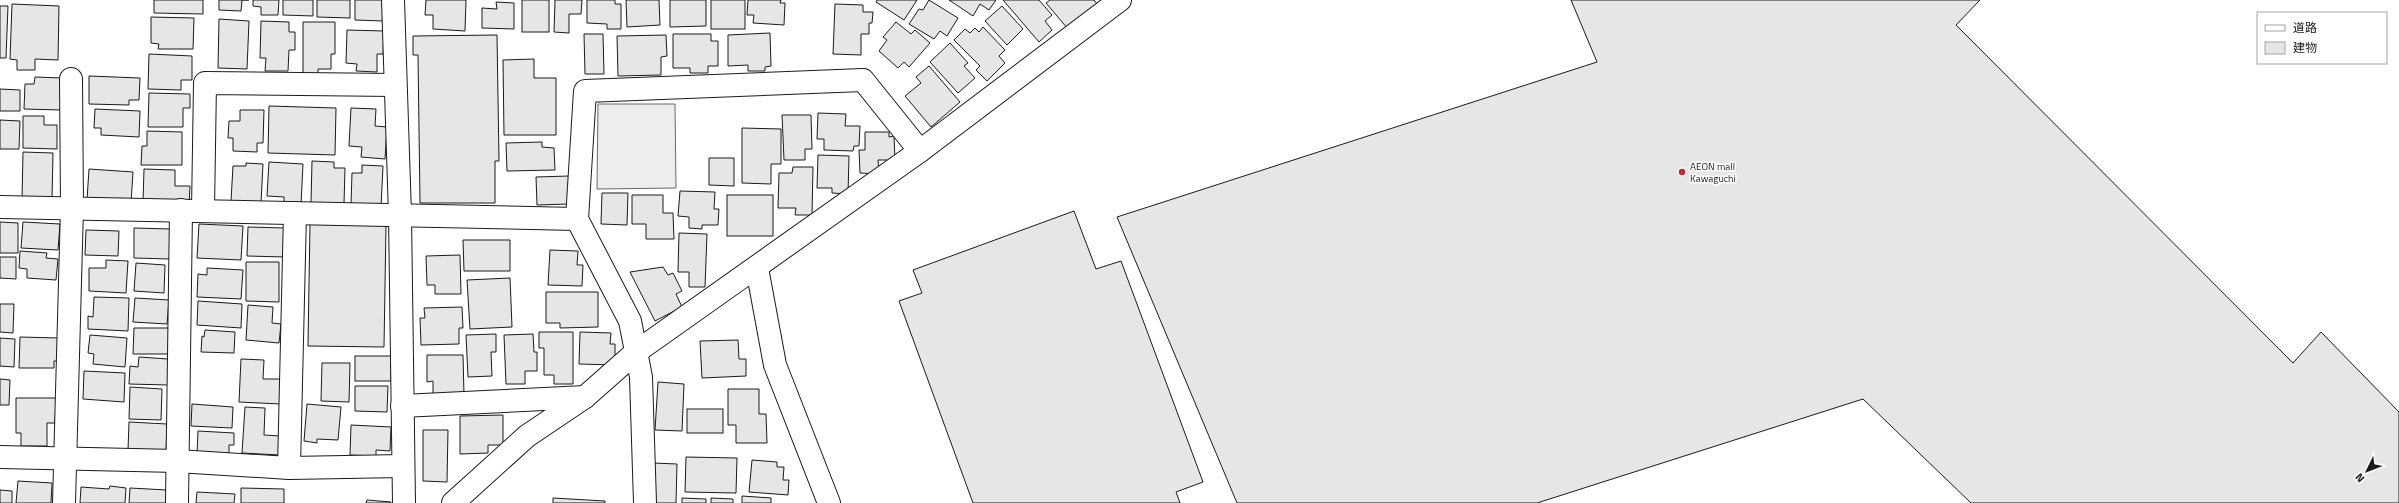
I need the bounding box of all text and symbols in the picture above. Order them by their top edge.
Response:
legend [2257,12,2387,64]
text: 道路 [2293,18,2317,37]
text: 建物 [2293,38,2317,57]
place label: AEON mall Kawaguchi [1690,159,1736,186]
marker: AEON mall Kawaguchi [1677,167,1687,177]
north arrow [2347,451,2387,491]
text: N [2351,470,2368,486]

